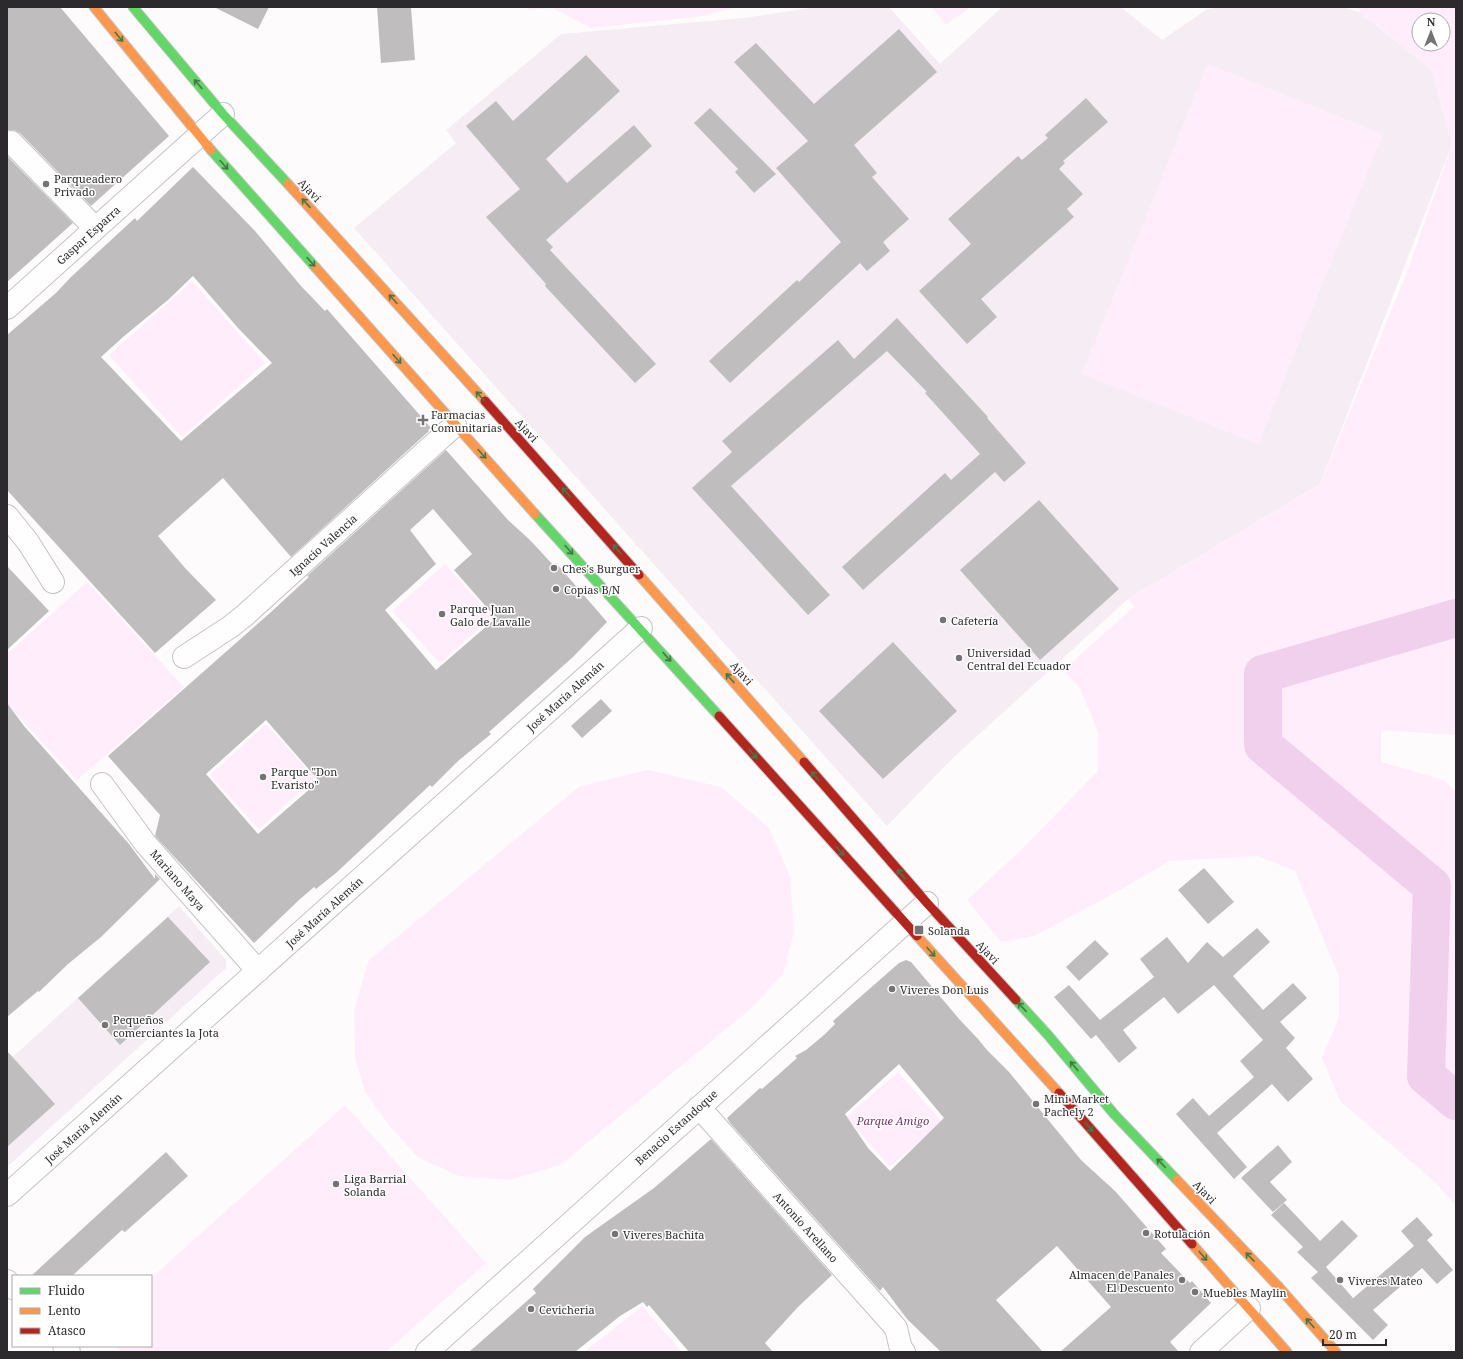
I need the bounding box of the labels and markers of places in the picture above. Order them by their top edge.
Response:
place label: Parqueadero Privado [54,171,122,199]
marker: Parqueadero Privado [41,179,51,189]
place label: Farmacias Comunitarias [431,407,502,435]
marker: Farmacias Comunitarias [418,415,428,425]
place label: Ches's Burguer [562,561,641,576]
marker: Ches's Burguer [549,563,559,573]
place label: Copias B/N [564,582,621,597]
marker: Copias B/N [551,584,561,594]
place label: Parque Juan Galo de Lavalle [450,601,531,629]
marker: Parque Juan Galo de Lavalle [437,609,447,619]
place label: Cafetería [951,613,999,628]
marker: Cafetería [938,615,948,625]
place label: Universidad Central del Ecuador [967,645,1071,673]
marker: Universidad Central del Ecuador [954,653,964,663]
place label: Parque "Don Evaristo" [271,764,337,792]
marker: Parque "Don Evaristo" [258,772,268,782]
place label: Solanda [928,923,970,938]
marker: Solanda [913,924,925,936]
place label: Viveres Don Luis [900,982,989,997]
marker: Viveres Don Luis [887,984,897,994]
place label: Pequeños comerciantes la Jota [113,1012,219,1040]
marker: Pequeños comerciantes la Jota [100,1020,110,1030]
place label: Mini Market Pachely 2 [1044,1091,1109,1119]
marker: Mini Market Pachely 2 [1031,1099,1041,1109]
place label: Liga Barrial Solanda [344,1171,407,1199]
marker: Liga Barrial Solanda [331,1179,341,1189]
place label: Rotulación [1154,1226,1210,1241]
place label: Viveres Bachita [623,1227,704,1242]
marker: Rotulación [1141,1228,1151,1238]
marker: Viveres Bachita [610,1229,620,1239]
place label: Almacen de Panales El Descuento [1069,1267,1174,1295]
place label: Viveres Mateo [1348,1273,1423,1288]
marker: Almacen de Panales El Descuento [1177,1275,1187,1285]
marker: Viveres Mateo [1335,1275,1345,1285]
place label: Muebles Maylin [1203,1285,1287,1300]
marker: Muebles Maylin [1190,1287,1200,1297]
place label: Cevicheria [539,1302,595,1317]
marker: Cevicheria [526,1304,536,1314]

